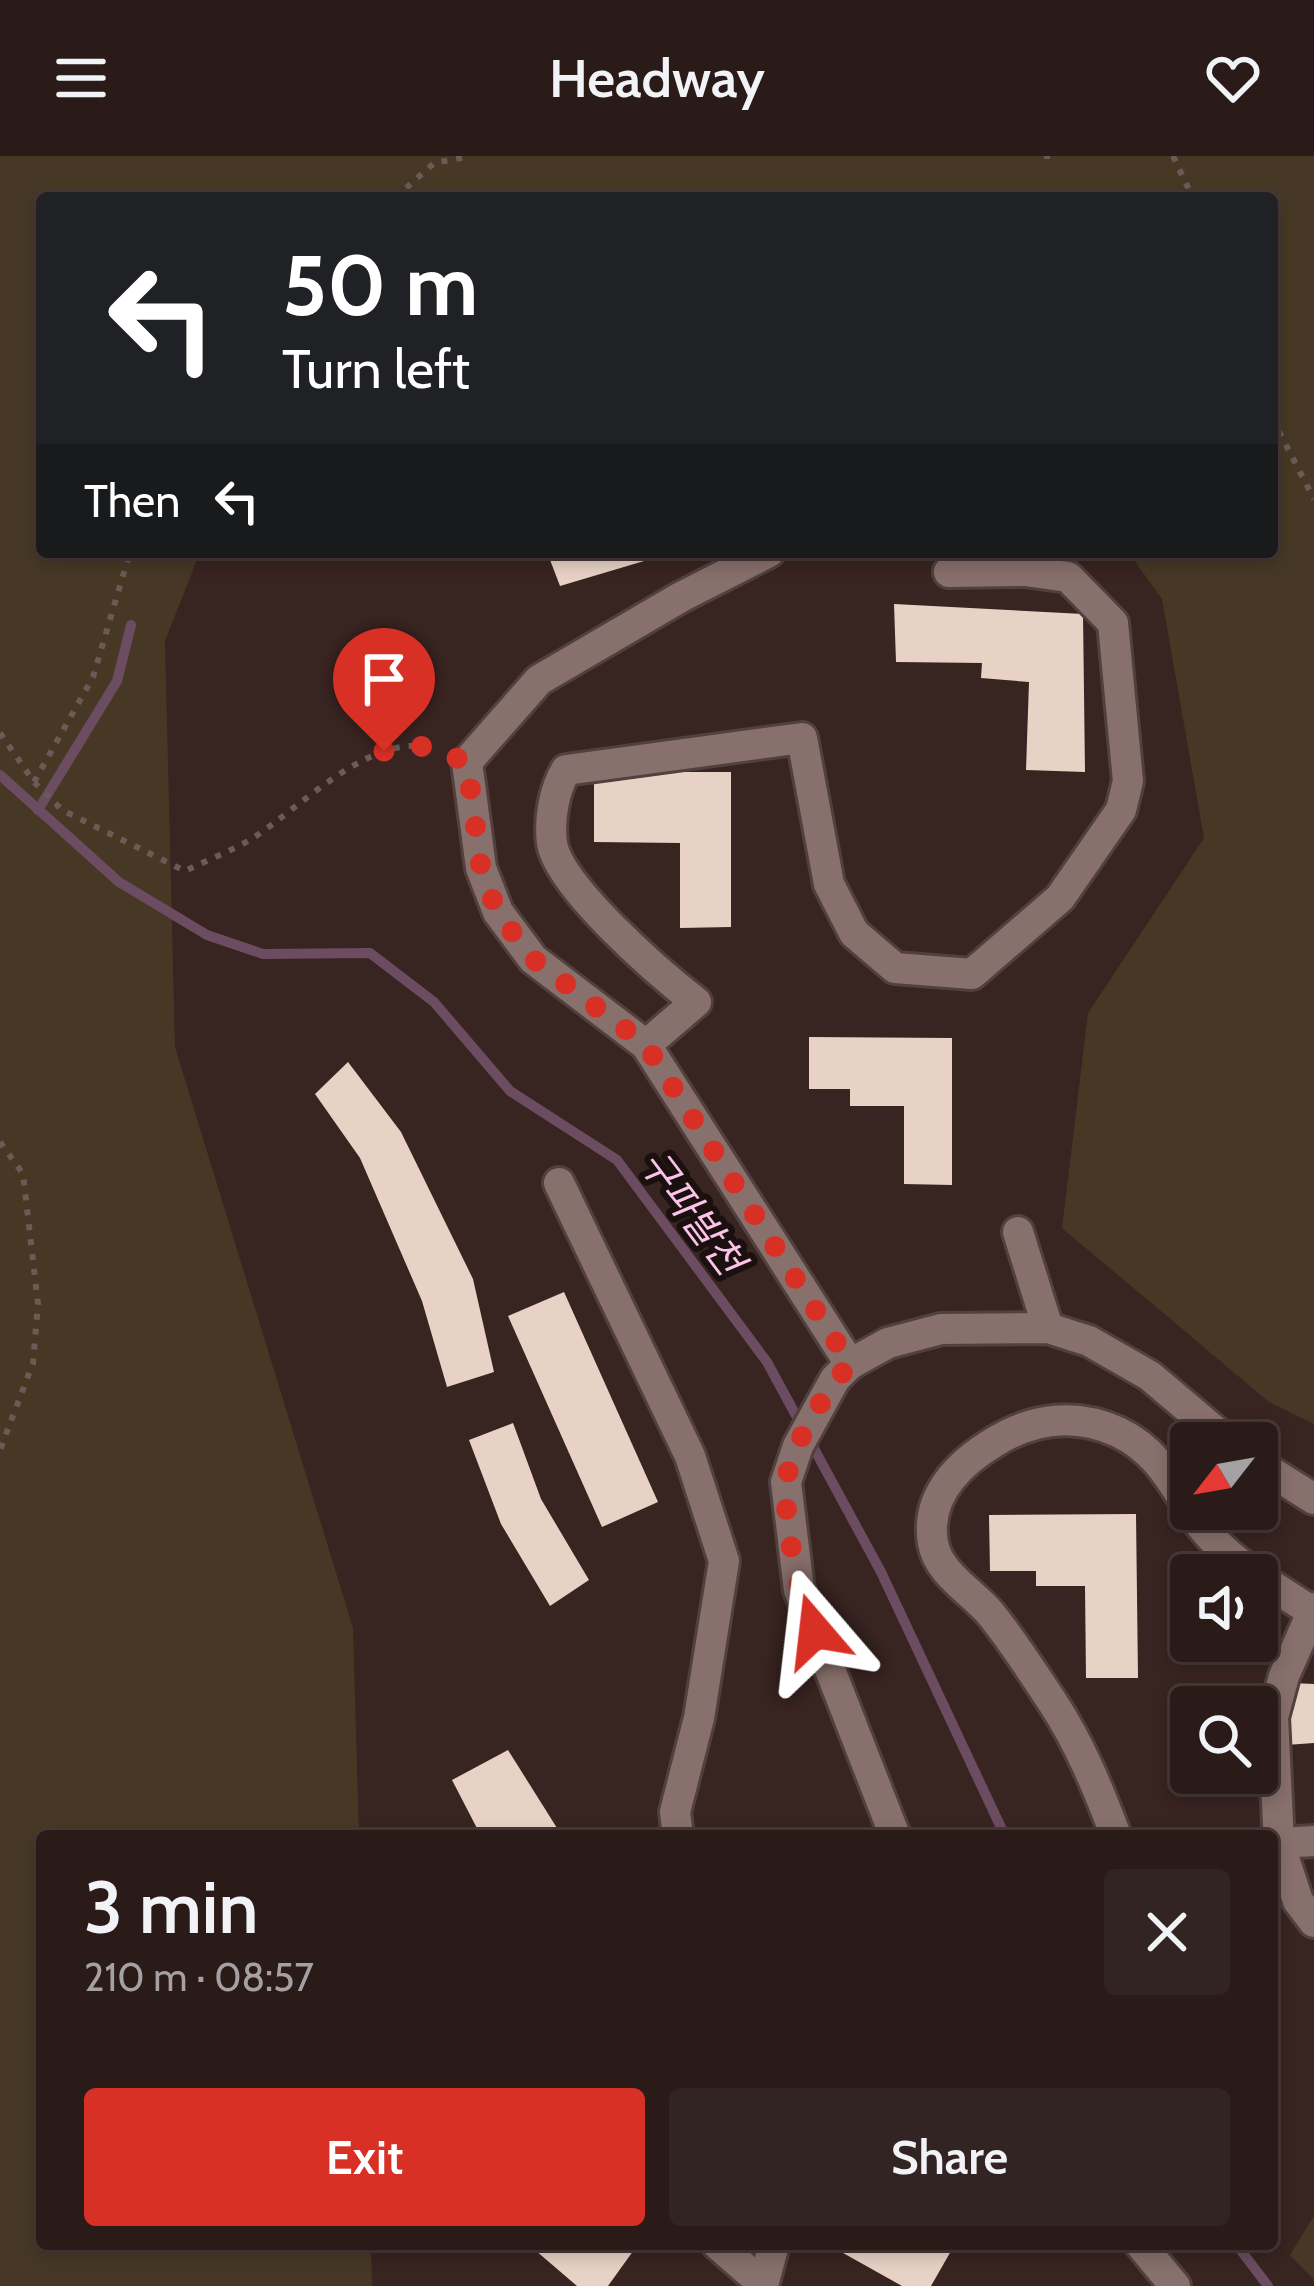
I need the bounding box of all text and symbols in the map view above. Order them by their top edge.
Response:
icon: menu [48,45,114,111]
text: Headway [549,45,765,111]
icon: heart [1200,45,1266,111]
text: 50 m [282,234,478,336]
icon: left [84,240,240,396]
text: Turn left [282,336,470,402]
icon: left [204,468,270,534]
text: Then [84,474,180,528]
pin [333,628,435,751]
icon: arrive [351,646,417,712]
water label: 구파발천 [630,1140,757,1287]
north arrow [1170,1422,1278,1530]
map controls [1170,1422,1278,1794]
button: sound [1170,1554,1278,1662]
position arrow [752,1568,878,1694]
button: search [1170,1686,1278,1794]
text: 3 min [84,1864,258,1951]
button: close [1104,1869,1230,1995]
text: 210 m · 08:57 [84,1953,314,2001]
button: Exit [84,2088,645,2226]
button: Share [669,2088,1230,2226]

